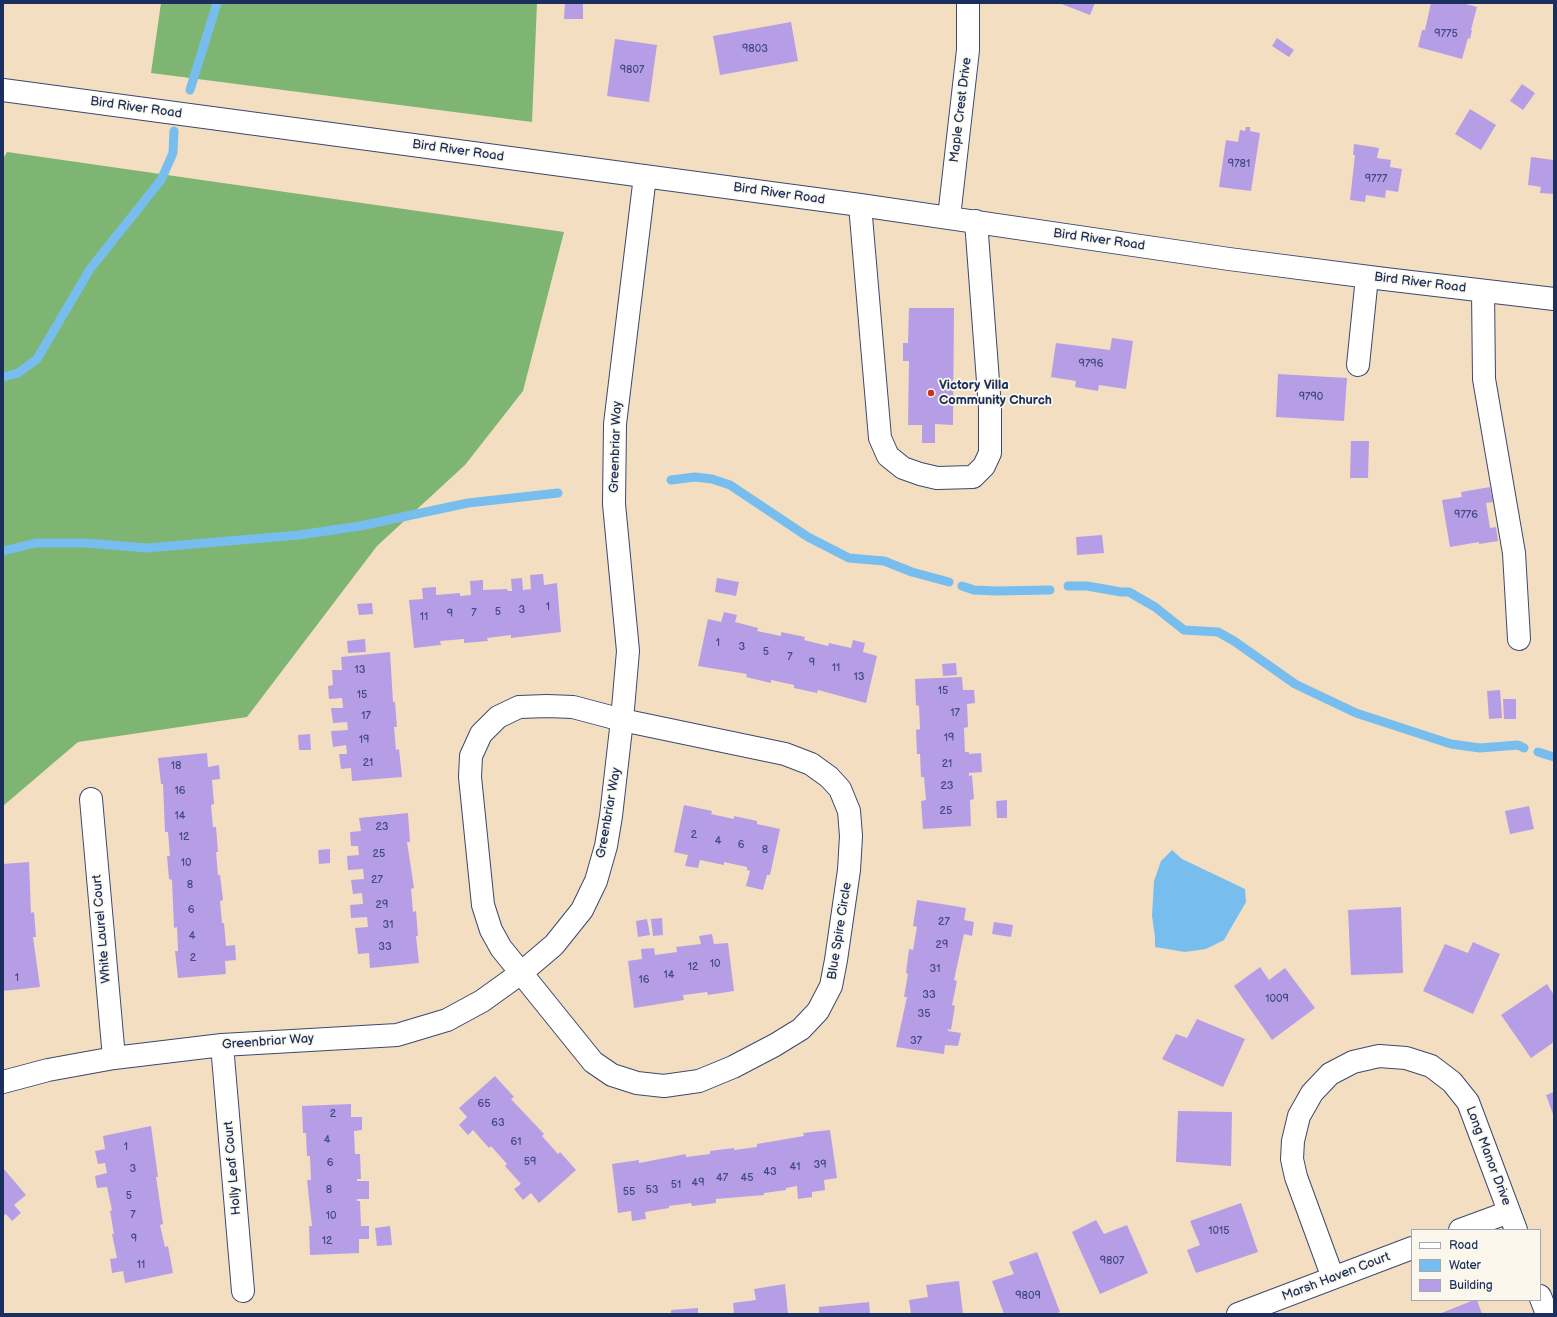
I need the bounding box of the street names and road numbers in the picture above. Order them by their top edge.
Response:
street label: Maple Crest Drive [947,56,975,164]
street label: Bird River Road [89,94,183,122]
street label: Bird River Road [411,137,505,165]
street label: Bird River Road [732,180,826,208]
street label: Bird River Road [1052,226,1146,254]
street label: Bird River Road [1373,270,1467,296]
street label: Greenbriar Way [607,401,625,493]
street label: Greenbriar Way [593,766,625,860]
street label: White Laurel Court [89,874,115,984]
street label: Blue Spire Circle [825,881,855,981]
street label: Greenbriar Way [222,1031,314,1053]
street label: Long Manor Drive [1462,1104,1514,1208]
street label: Holly Leaf Court [221,1120,245,1216]
street label: Marsh Haven Court [1280,1249,1392,1305]

